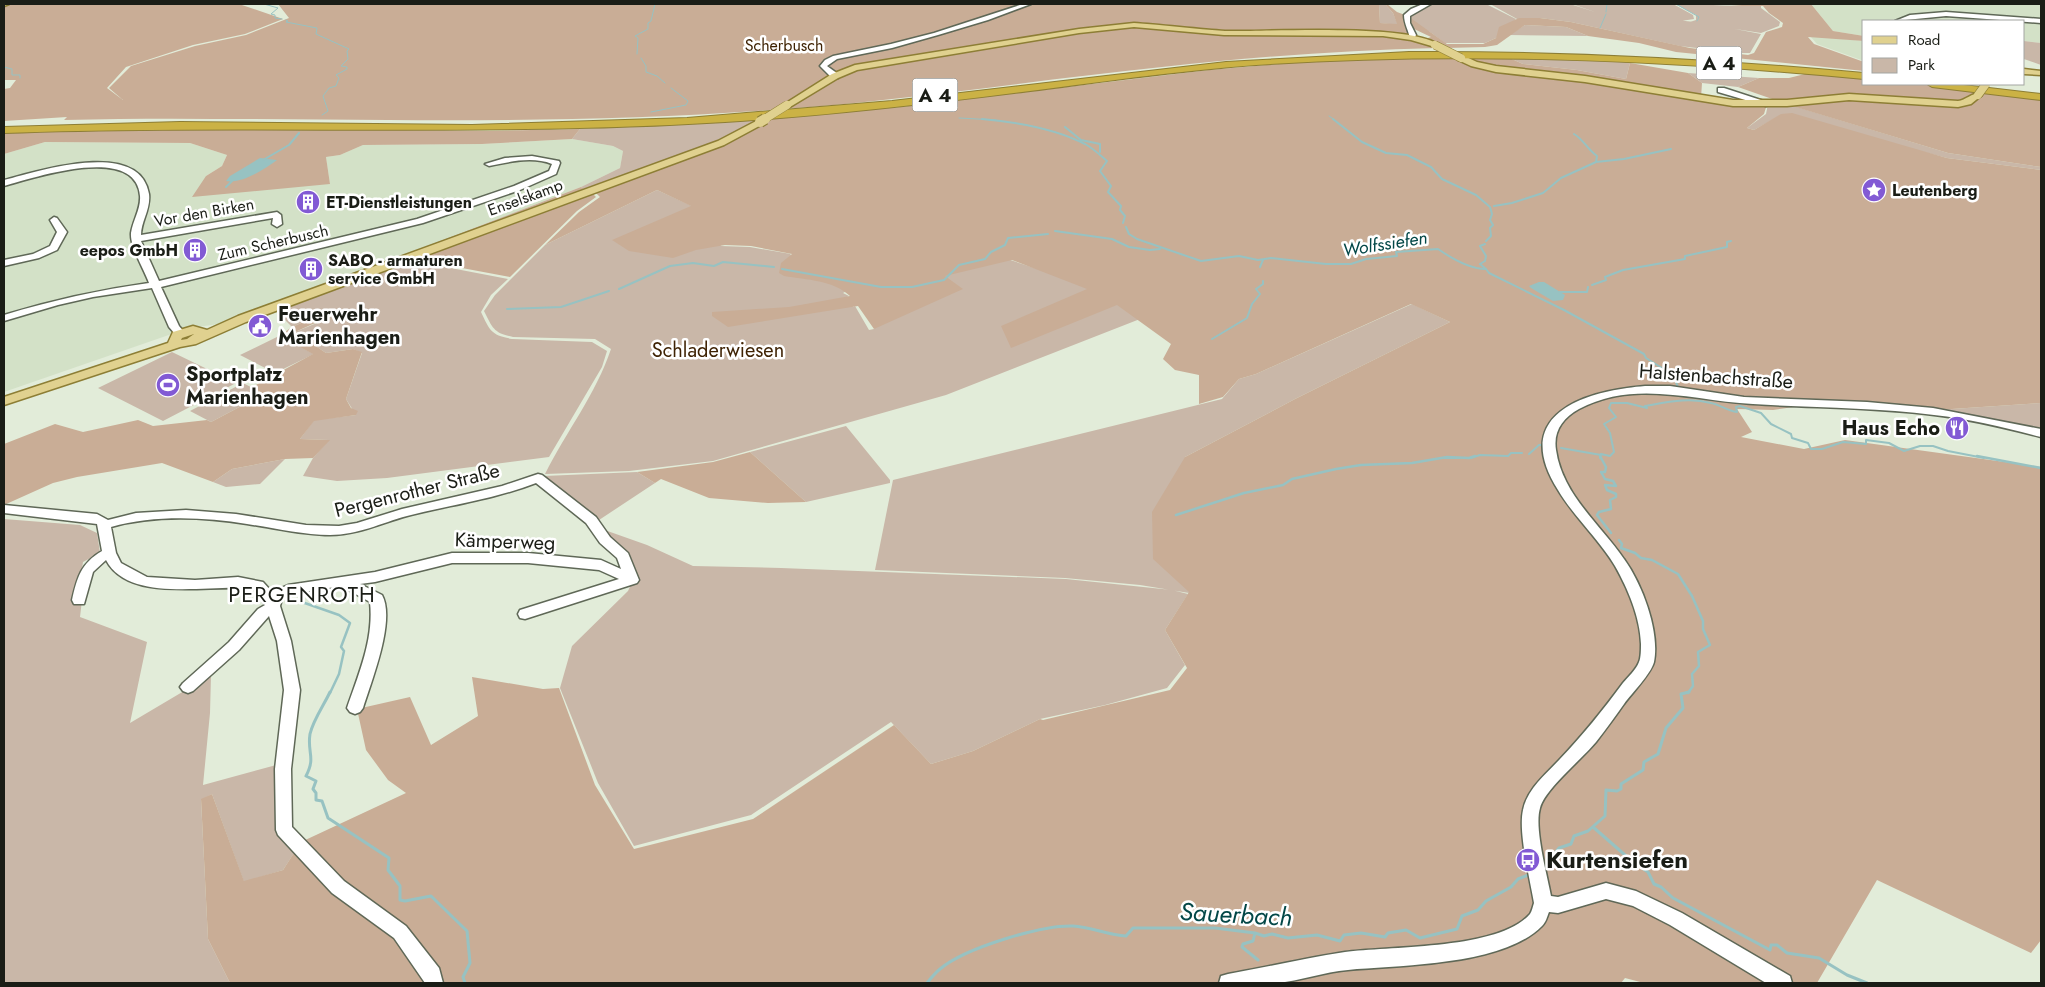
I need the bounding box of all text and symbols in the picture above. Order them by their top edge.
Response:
legend [1862,20,2025,85]
text: Road [1908,29,1940,51]
park label: Scherbusch [745,34,823,57]
road number: A 4 [1696,46,1742,80]
text: Park [1908,54,1935,76]
road number: A 4 [912,78,958,112]
street label: Enselskamp [484,173,566,222]
place icon: Leutenberg [1861,177,1887,203]
place label: Leutenberg [1892,179,1977,202]
building icon: ET-Dienstleistungen [295,189,321,215]
place label: ET-Dienstleistungen [326,191,472,214]
street label: Vor den Birken [152,192,256,233]
street label: Zum Scherbusch [216,219,331,266]
water label: Wolfssiefen [1341,224,1429,264]
building icon: eepos GmbH [182,237,208,263]
place label: eepos GmbH [80,239,178,262]
place label: SABO - armaturen service GmbH [328,249,463,290]
building icon: SABO - armaturen service GmbH [298,256,324,282]
place label: Feuerwehr Marienhagen [278,300,401,352]
public building icon: Feuerwehr Marienhagen [247,313,273,339]
park label: Schladerwiesen [652,336,784,365]
street label: Halstenbachstraße [1638,357,1794,396]
place label: Sportplatz Marienhagen [186,360,309,412]
sports icon: Sportplatz Marienhagen [155,372,181,398]
place label: Haus Echo [1842,414,1940,443]
restaurant icon: Haus Echo [1944,415,1970,441]
street label: Pergenrother Straße [332,456,503,525]
street label: Kämperweg [454,525,556,558]
district label: PERGENROTH [228,578,376,610]
place label: Kurtensiefen [1546,842,1688,877]
bus stop icon: Kurtensiefen [1515,847,1541,873]
water label: Sauerbach [1179,893,1293,935]

